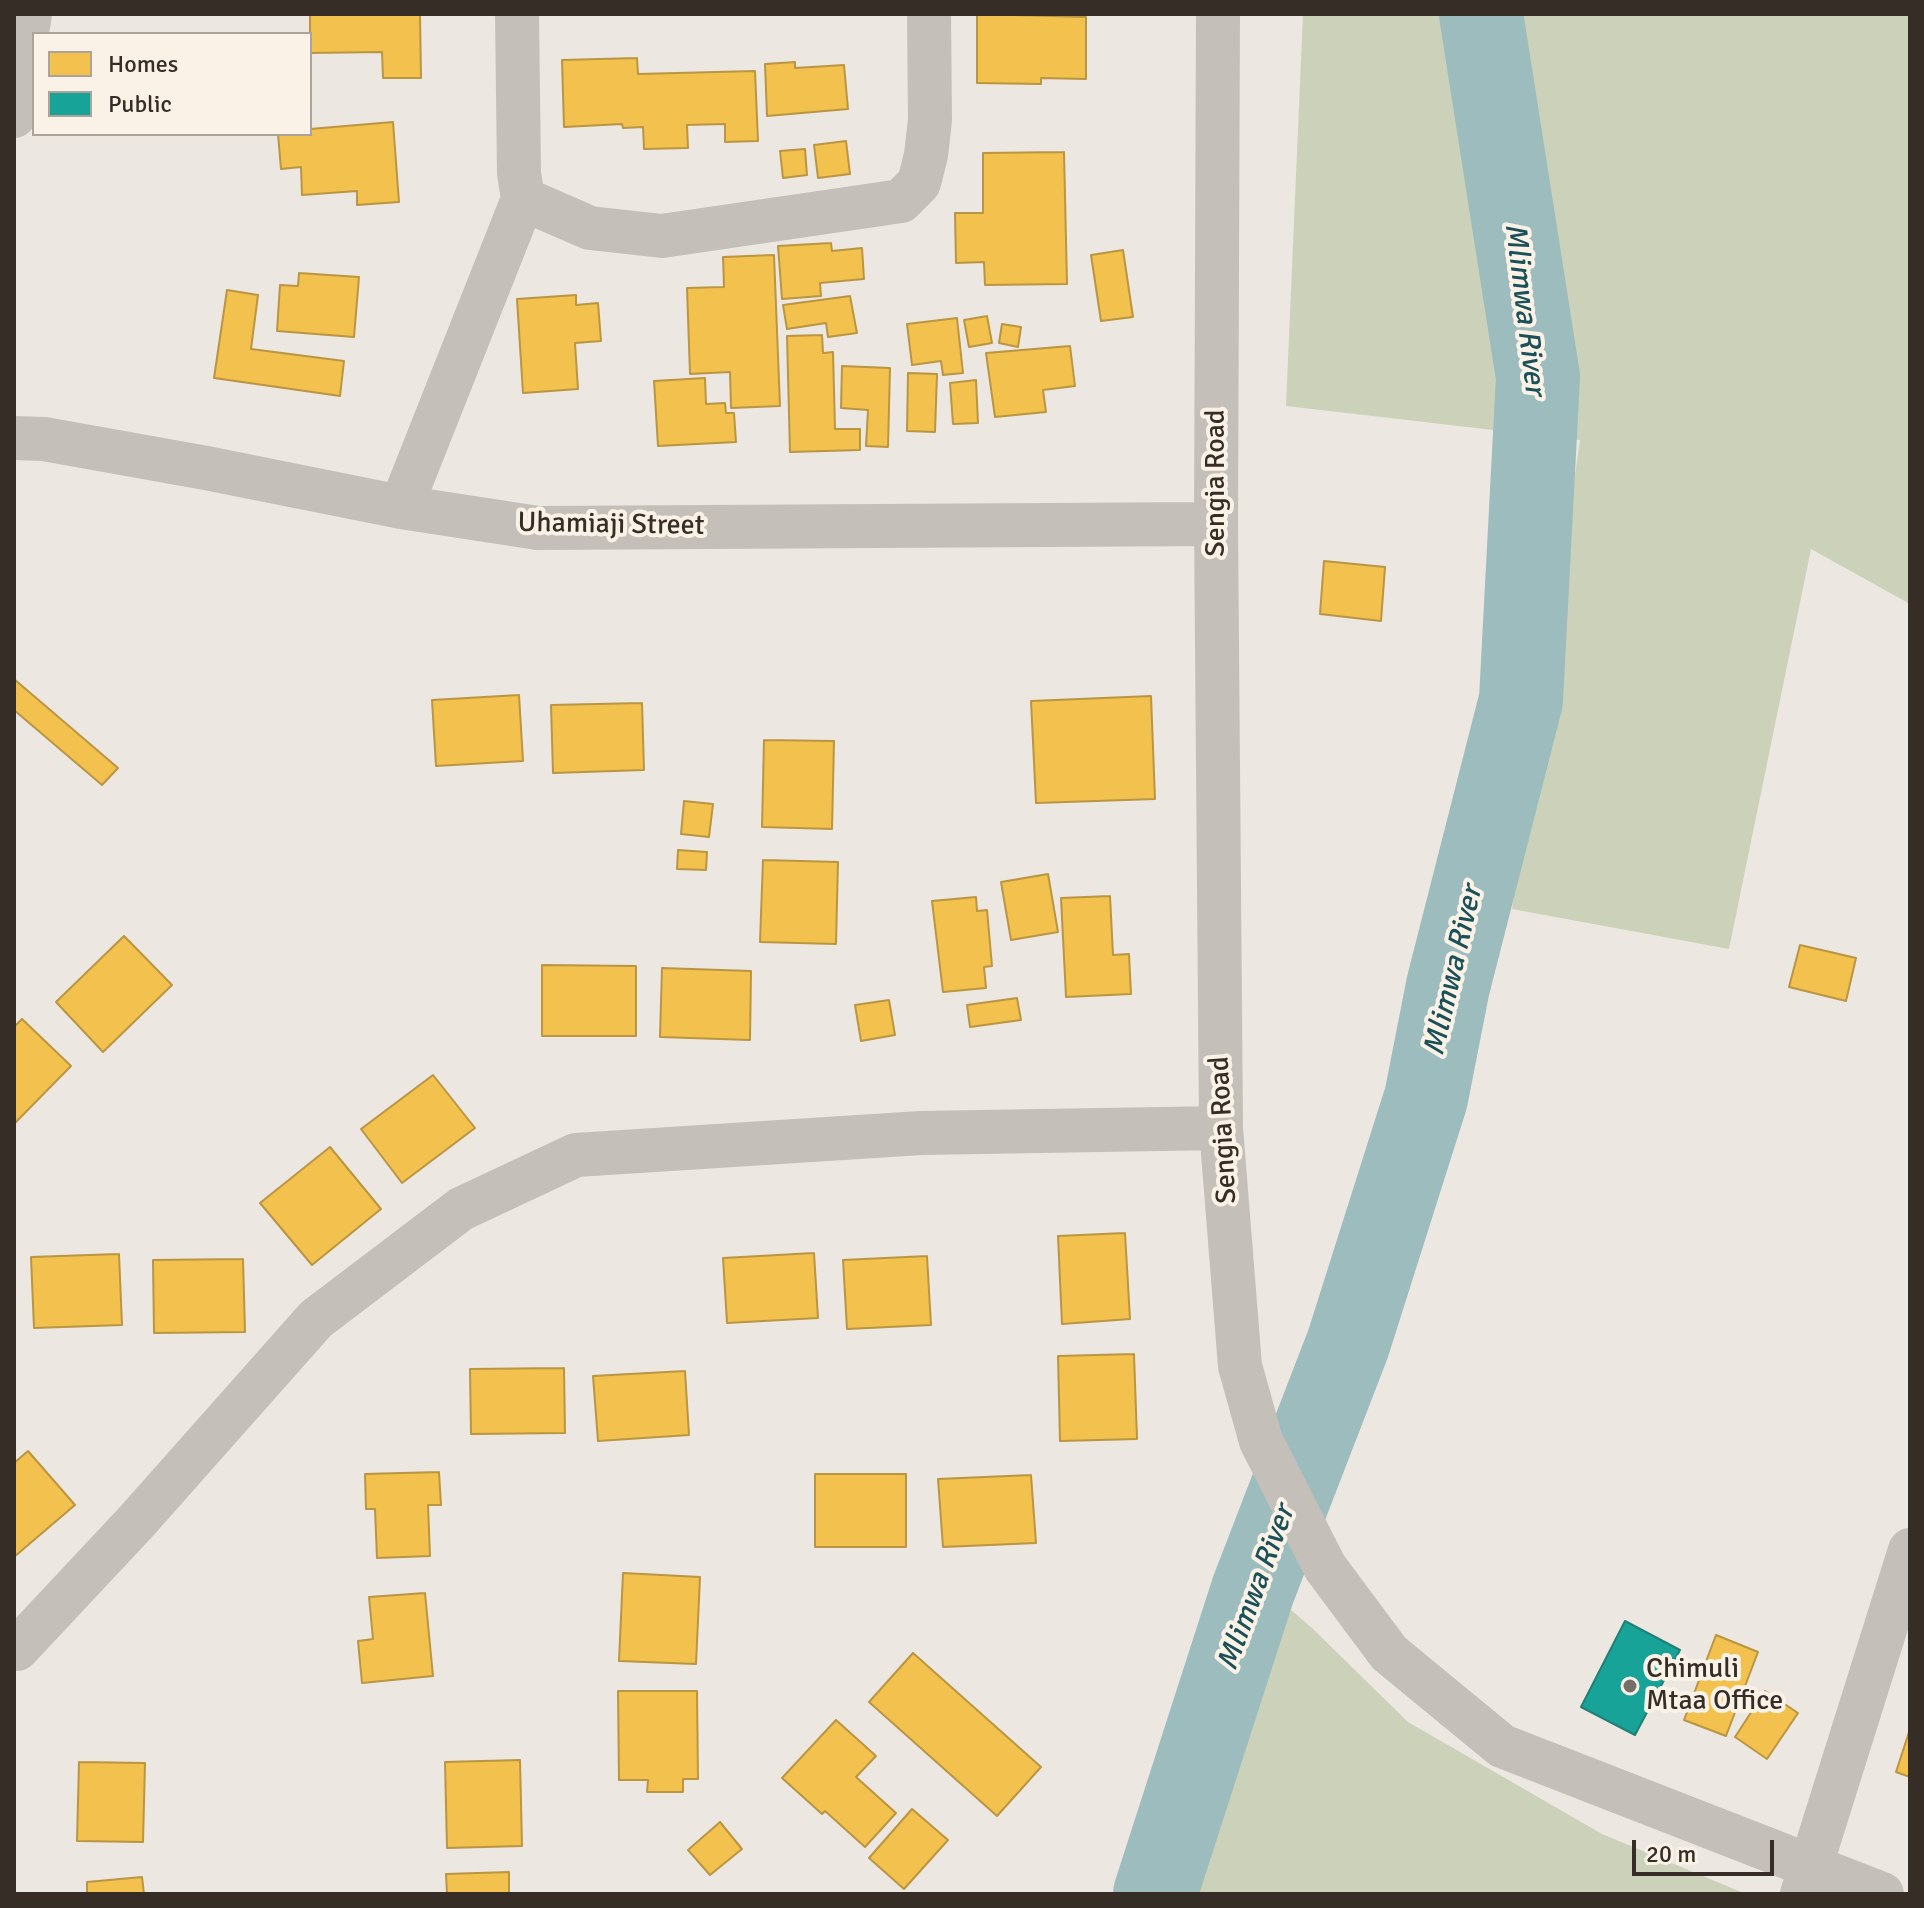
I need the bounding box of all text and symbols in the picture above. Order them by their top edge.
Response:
legend [32,32,312,136]
text: Homes [108,49,178,79]
text: Public [108,89,172,119]
water label: Mlimwa River [1496,221,1552,397]
street label: Sengia Road [1200,409,1234,557]
street label: Uhamiaji Street [517,507,705,543]
water label: Mlimwa River [1417,883,1491,1059]
street label: Sengia Road [1203,1056,1245,1204]
water label: Mlimwa River [1211,1501,1303,1675]
place label: Chimuli Mtaa Office [1646,1653,1783,1719]
marker: Chimuli Mtaa Office [1621,1677,1639,1695]
scale bar [1636,1824,1778,1874]
text: 20 m [1646,1839,1696,1869]

